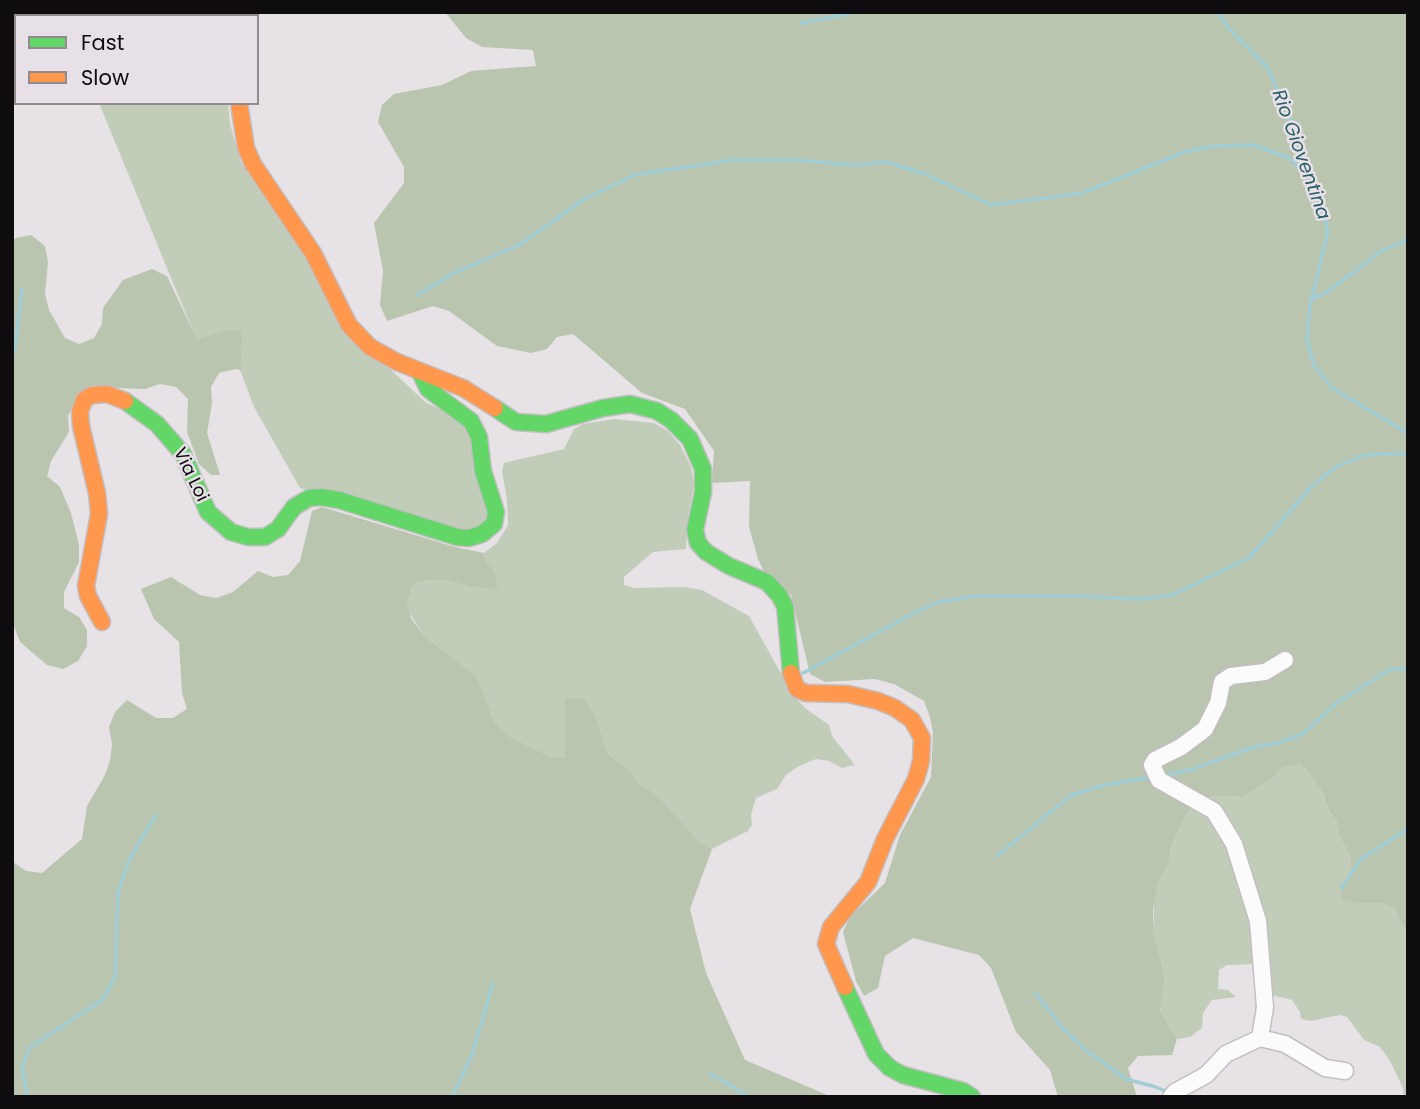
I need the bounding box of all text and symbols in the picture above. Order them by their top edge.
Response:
legend [14,14,259,105]
text: Fast [81,28,124,57]
text: Slow [81,63,129,92]
water label: Rio Gioventina [1266,87,1334,223]
street label: Via Loi [168,445,212,505]

